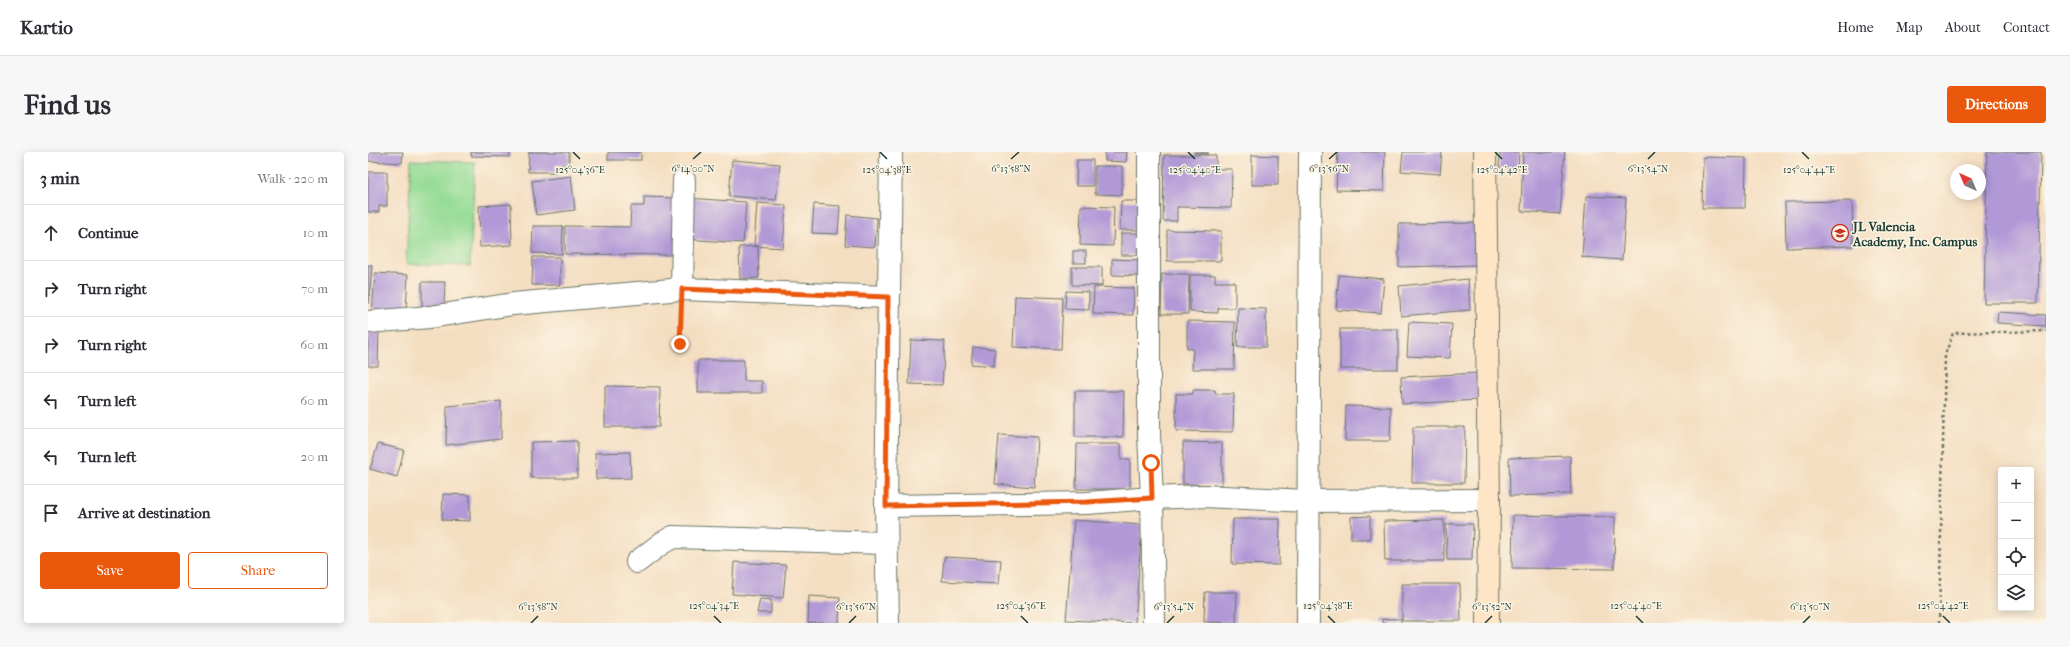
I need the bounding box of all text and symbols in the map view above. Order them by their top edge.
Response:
text: Kartio [20,17,73,39]
text: Home [1837,19,1874,36]
text: Map [1896,19,1923,36]
text: About [1945,19,1981,36]
text: Contact [2003,19,2050,36]
button: Directions [1947,86,2046,123]
text: Find us [24,88,111,121]
text: 6°14'00"N [671,163,715,175]
text: 6°13'58"N [991,163,1031,175]
text: 6°13'56"N [1309,163,1349,175]
text: 6°13'54"N [1628,163,1669,175]
text: 125°04'36"E [555,164,605,176]
text: 125°04'38"E [862,164,912,176]
text: 125°04'40"E [1169,164,1221,176]
text: 125°04'42"E [1476,164,1528,176]
text: 125°04'44"E [1783,164,1835,176]
north arrow [1950,164,1986,200]
text: 3 min [40,168,80,188]
text: Walk · 220 m [257,171,328,186]
place label: JL Valencia Academy, Inc. Campus [1851,219,1977,250]
icon: ahead [40,222,62,244]
school or university icon: JL Valencia Academy, Inc. Campus [1830,223,1850,243]
text: Continue [78,224,138,242]
text: 10 m [303,225,328,240]
icon: right [40,278,62,300]
text: Turn right [78,280,147,298]
text: 70 m [301,281,328,296]
icon: right [40,334,62,356]
route end [671,335,689,353]
text: Turn right [78,336,147,354]
text: 60 m [300,337,328,352]
icon: left [40,390,62,412]
text: Turn left [78,392,136,410]
text: 60 m [300,393,328,408]
icon: left [40,446,62,468]
text: Turn left [78,448,136,466]
text: 20 m [301,449,328,464]
route start [1142,454,1160,472]
map controls [1998,467,2034,611]
button: + [1998,467,2034,503]
icon: arrive [40,502,62,524]
button: − [1998,503,2034,539]
text: Arrive at destination [78,504,210,522]
button: locate [1998,539,2034,575]
button: Save [40,552,180,589]
button: Share [188,552,328,589]
button: layers [1998,575,2034,611]
text: 125°04'34"E [689,600,739,612]
text: 125°04'36"E [996,600,1046,612]
text: 125°04'38"E [1303,600,1353,612]
text: 125°04'40"E [1610,600,1662,612]
text: 125°04'42"E [1917,600,1969,612]
text: 6°13'58"N [518,601,558,613]
text: 6°13'56"N [836,601,876,613]
text: 6°13'54"N [1154,601,1195,613]
text: 6°13'52"N [1472,601,1512,613]
text: 6°13'50"N [1790,601,1830,613]

